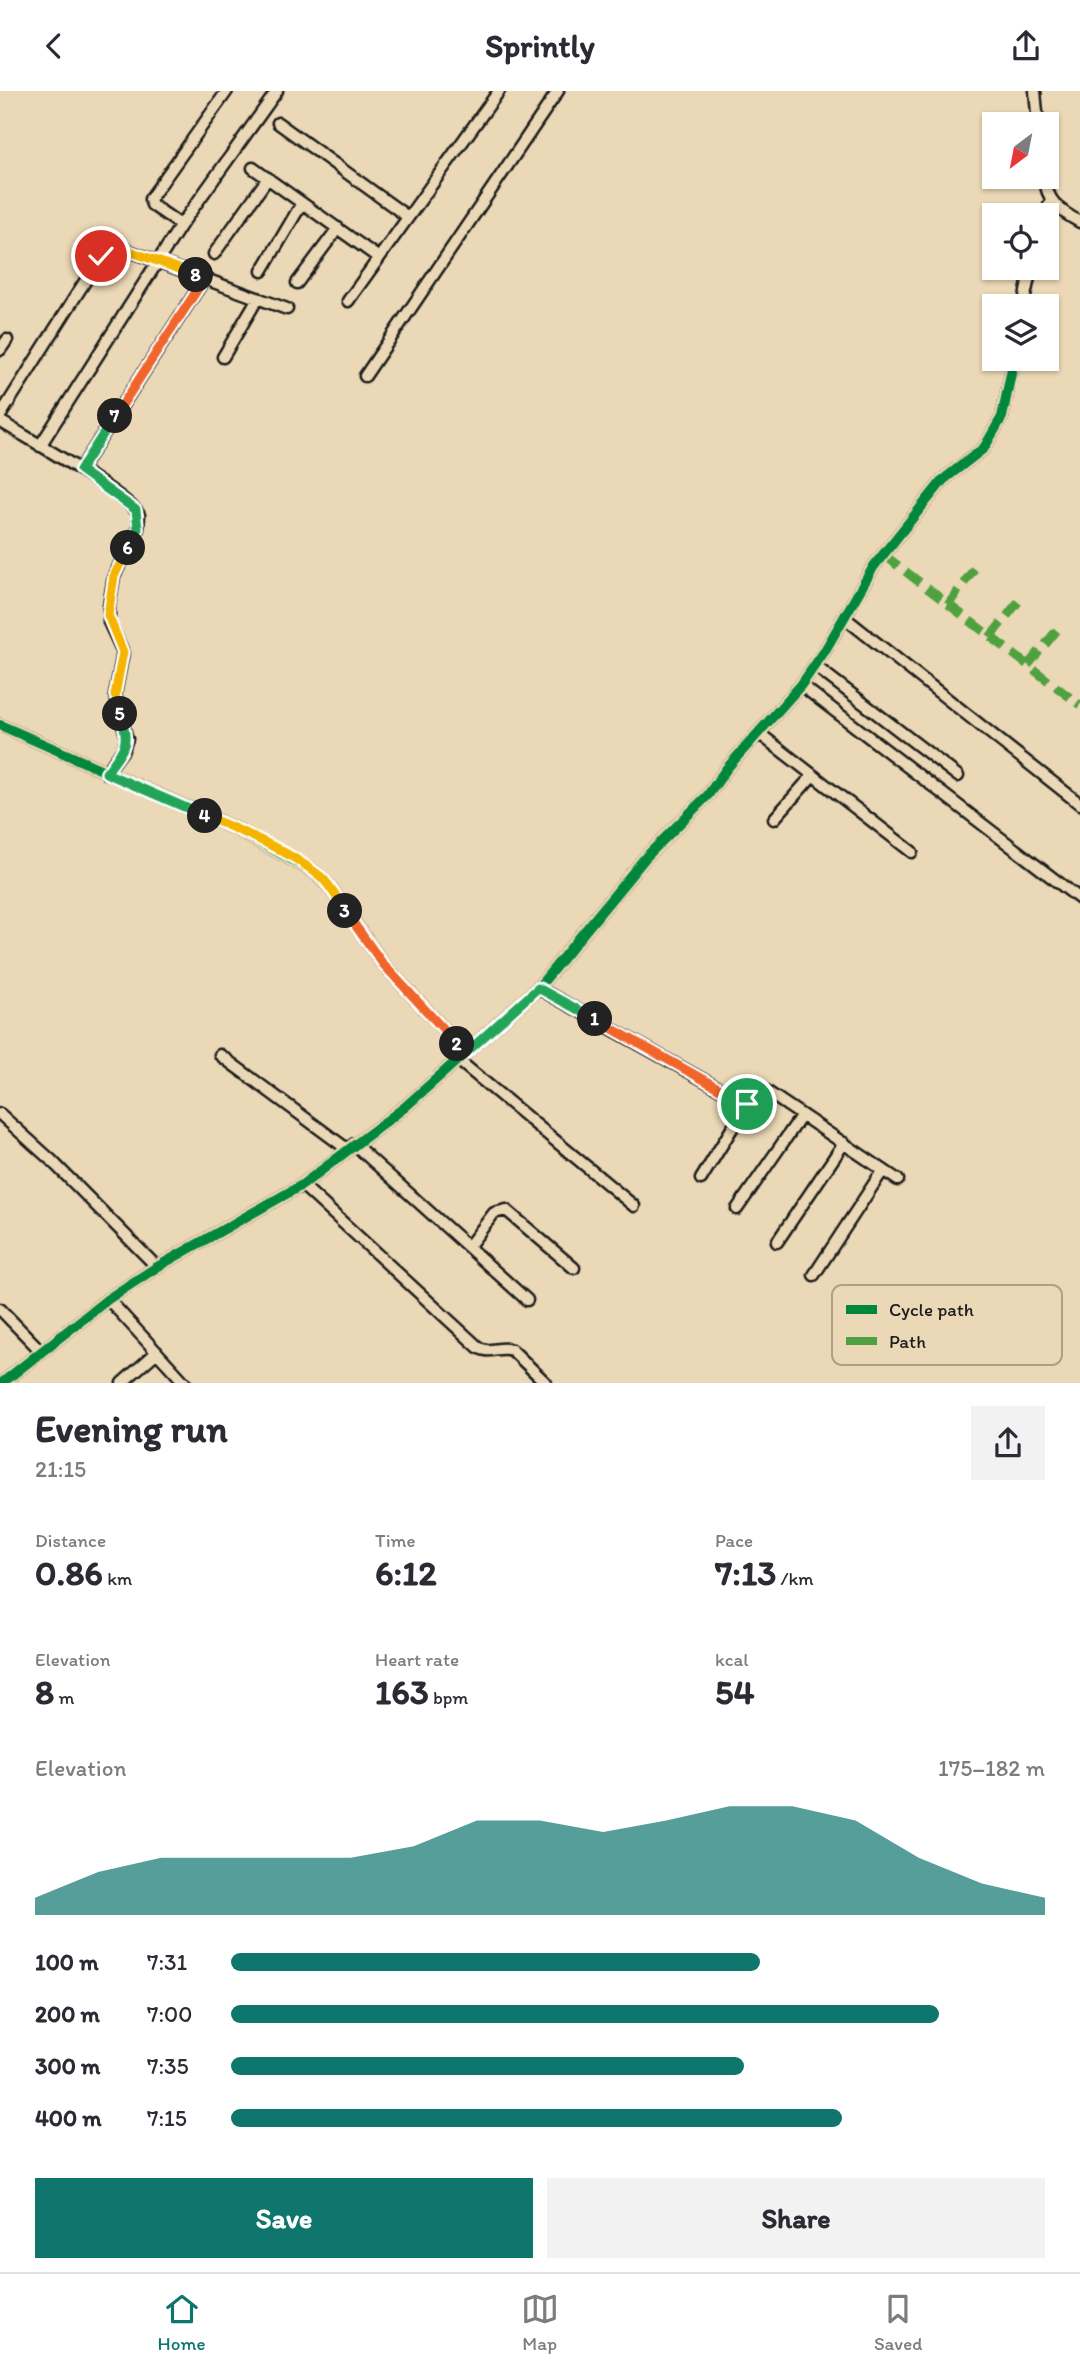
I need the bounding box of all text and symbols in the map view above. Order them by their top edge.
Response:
icon: back [35,27,73,65]
text: Sprintly [485,27,595,65]
icon: share [1007,27,1045,65]
north arrow [982,112,1059,189]
map controls [982,112,1059,371]
button: locate [982,203,1059,280]
pin [71,226,131,286]
icon: check [82,237,120,275]
pin: 8 [178,257,214,293]
text: 8 [190,263,201,286]
button: layers [982,294,1059,371]
pin: 7 [97,399,132,433]
text: 7 [110,404,119,427]
pin: 6 [110,531,146,566]
text: 6 [122,536,133,559]
pin: 5 [102,697,138,731]
text: 5 [115,702,124,725]
pin: 4 [188,799,222,833]
text: 4 [199,804,210,827]
pin: 3 [328,893,362,929]
text: 3 [339,899,350,922]
pin: 1 [578,1002,612,1037]
text: 1 [590,1007,599,1030]
pin: 2 [440,1027,475,1061]
text: 2 [452,1032,462,1055]
pin [717,1074,777,1134]
icon: arrive [728,1085,766,1123]
legend [832,1285,1062,1365]
text: Cycle path [889,1298,974,1321]
text: Path [889,1330,926,1353]
text: Evening run [35,1406,228,1452]
button: share [971,1406,1045,1480]
text: 21:15 [35,1455,86,1483]
text: Distance [35,1529,106,1552]
text: Time [375,1529,416,1552]
text: Pace [715,1529,753,1552]
text: 0.86 [35,1552,103,1594]
text: 6:12 [375,1552,437,1594]
text: 7:13 [715,1552,776,1594]
text: km [103,1567,132,1590]
text: /km [776,1567,814,1590]
text: Elevation [35,1648,111,1671]
text: Heart rate [375,1648,459,1671]
text: kcal [715,1648,749,1671]
text: 8 [35,1671,54,1713]
text: 163 [375,1671,429,1713]
text: 54 [715,1671,754,1713]
text: m [54,1686,74,1709]
text: bpm [429,1686,468,1709]
text: Elevation [35,1754,126,1782]
text: 175–182 m [938,1754,1045,1782]
text: 100 m [35,1948,99,1976]
text: 7:31 [147,1948,187,1976]
text: 200 m [35,2000,100,2028]
text: 7:00 [147,2000,192,2028]
text: 300 m [35,2052,100,2080]
text: 7:35 [147,2052,189,2080]
text: 400 m [35,2104,102,2132]
text: 7:15 [147,2104,187,2132]
button: Save [35,2178,533,2258]
button: Share [547,2178,1045,2258]
tab: Home [158,2290,205,2355]
tab: Map [521,2290,559,2355]
tab: Saved [874,2290,922,2355]

